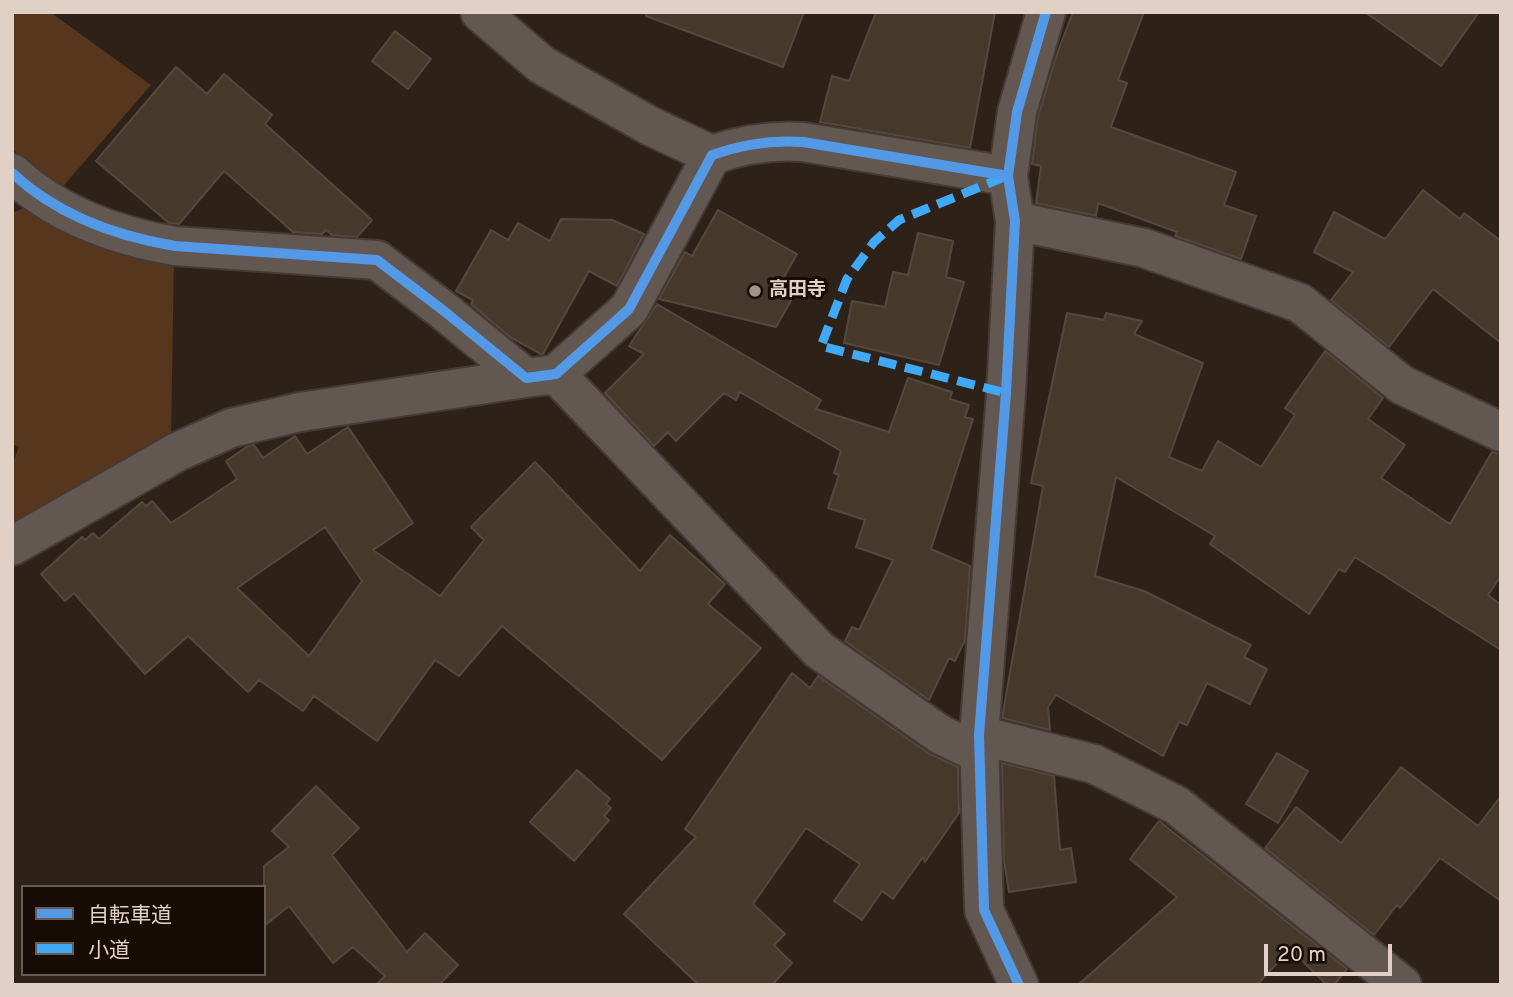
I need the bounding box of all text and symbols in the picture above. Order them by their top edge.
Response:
place label: 高田寺 [769,280,826,302]
marker: 高田寺 [747,283,763,299]
legend [21,885,266,976]
text: 自転車道 [88,903,172,930]
scale bar [1268,930,1396,974]
text: 小道 [88,938,130,965]
text: 20 m [1277,942,1326,969]

